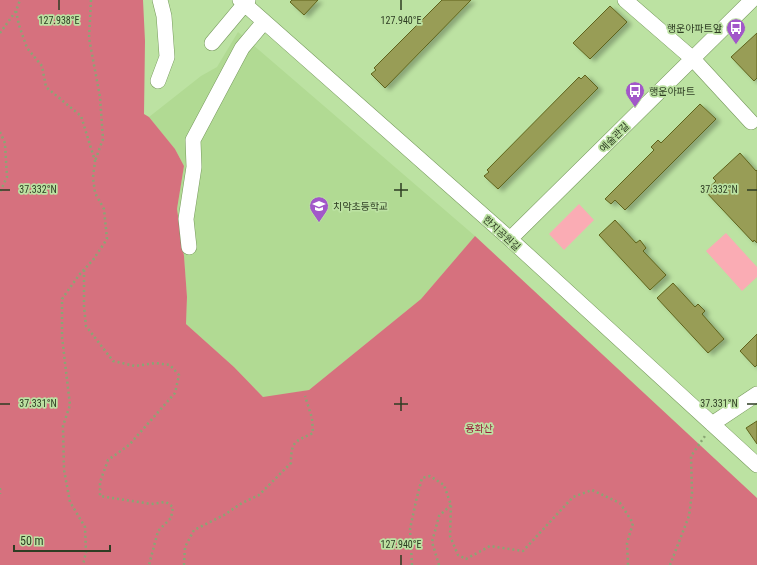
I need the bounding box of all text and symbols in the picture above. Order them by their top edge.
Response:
text: 127.938°E [39,15,80,26]
text: 127.940°E [381,15,422,26]
bus stop icon: 행운아파트앞 [725,17,747,45]
place label: 행운아파트앞 [667,23,722,34]
bus stop icon: 행운아파트 [624,80,646,108]
place label: 행운아파트 [649,86,695,97]
street label: 예술관길 [597,120,631,154]
text: 37.332°N [19,184,57,195]
text: 37.332°N [700,184,738,195]
school or university icon: 치악초등학교 [308,195,330,223]
place label: 치악초등학교 [333,201,388,212]
street label: 한지공원길 [481,214,522,253]
text: 37.331°N [19,398,57,409]
text: 37.331°N [700,398,738,409]
park label: 용화산 [465,423,493,434]
scale bar [14,527,110,553]
text: 50 m [20,534,44,548]
text: 127.940°E [381,539,422,550]

